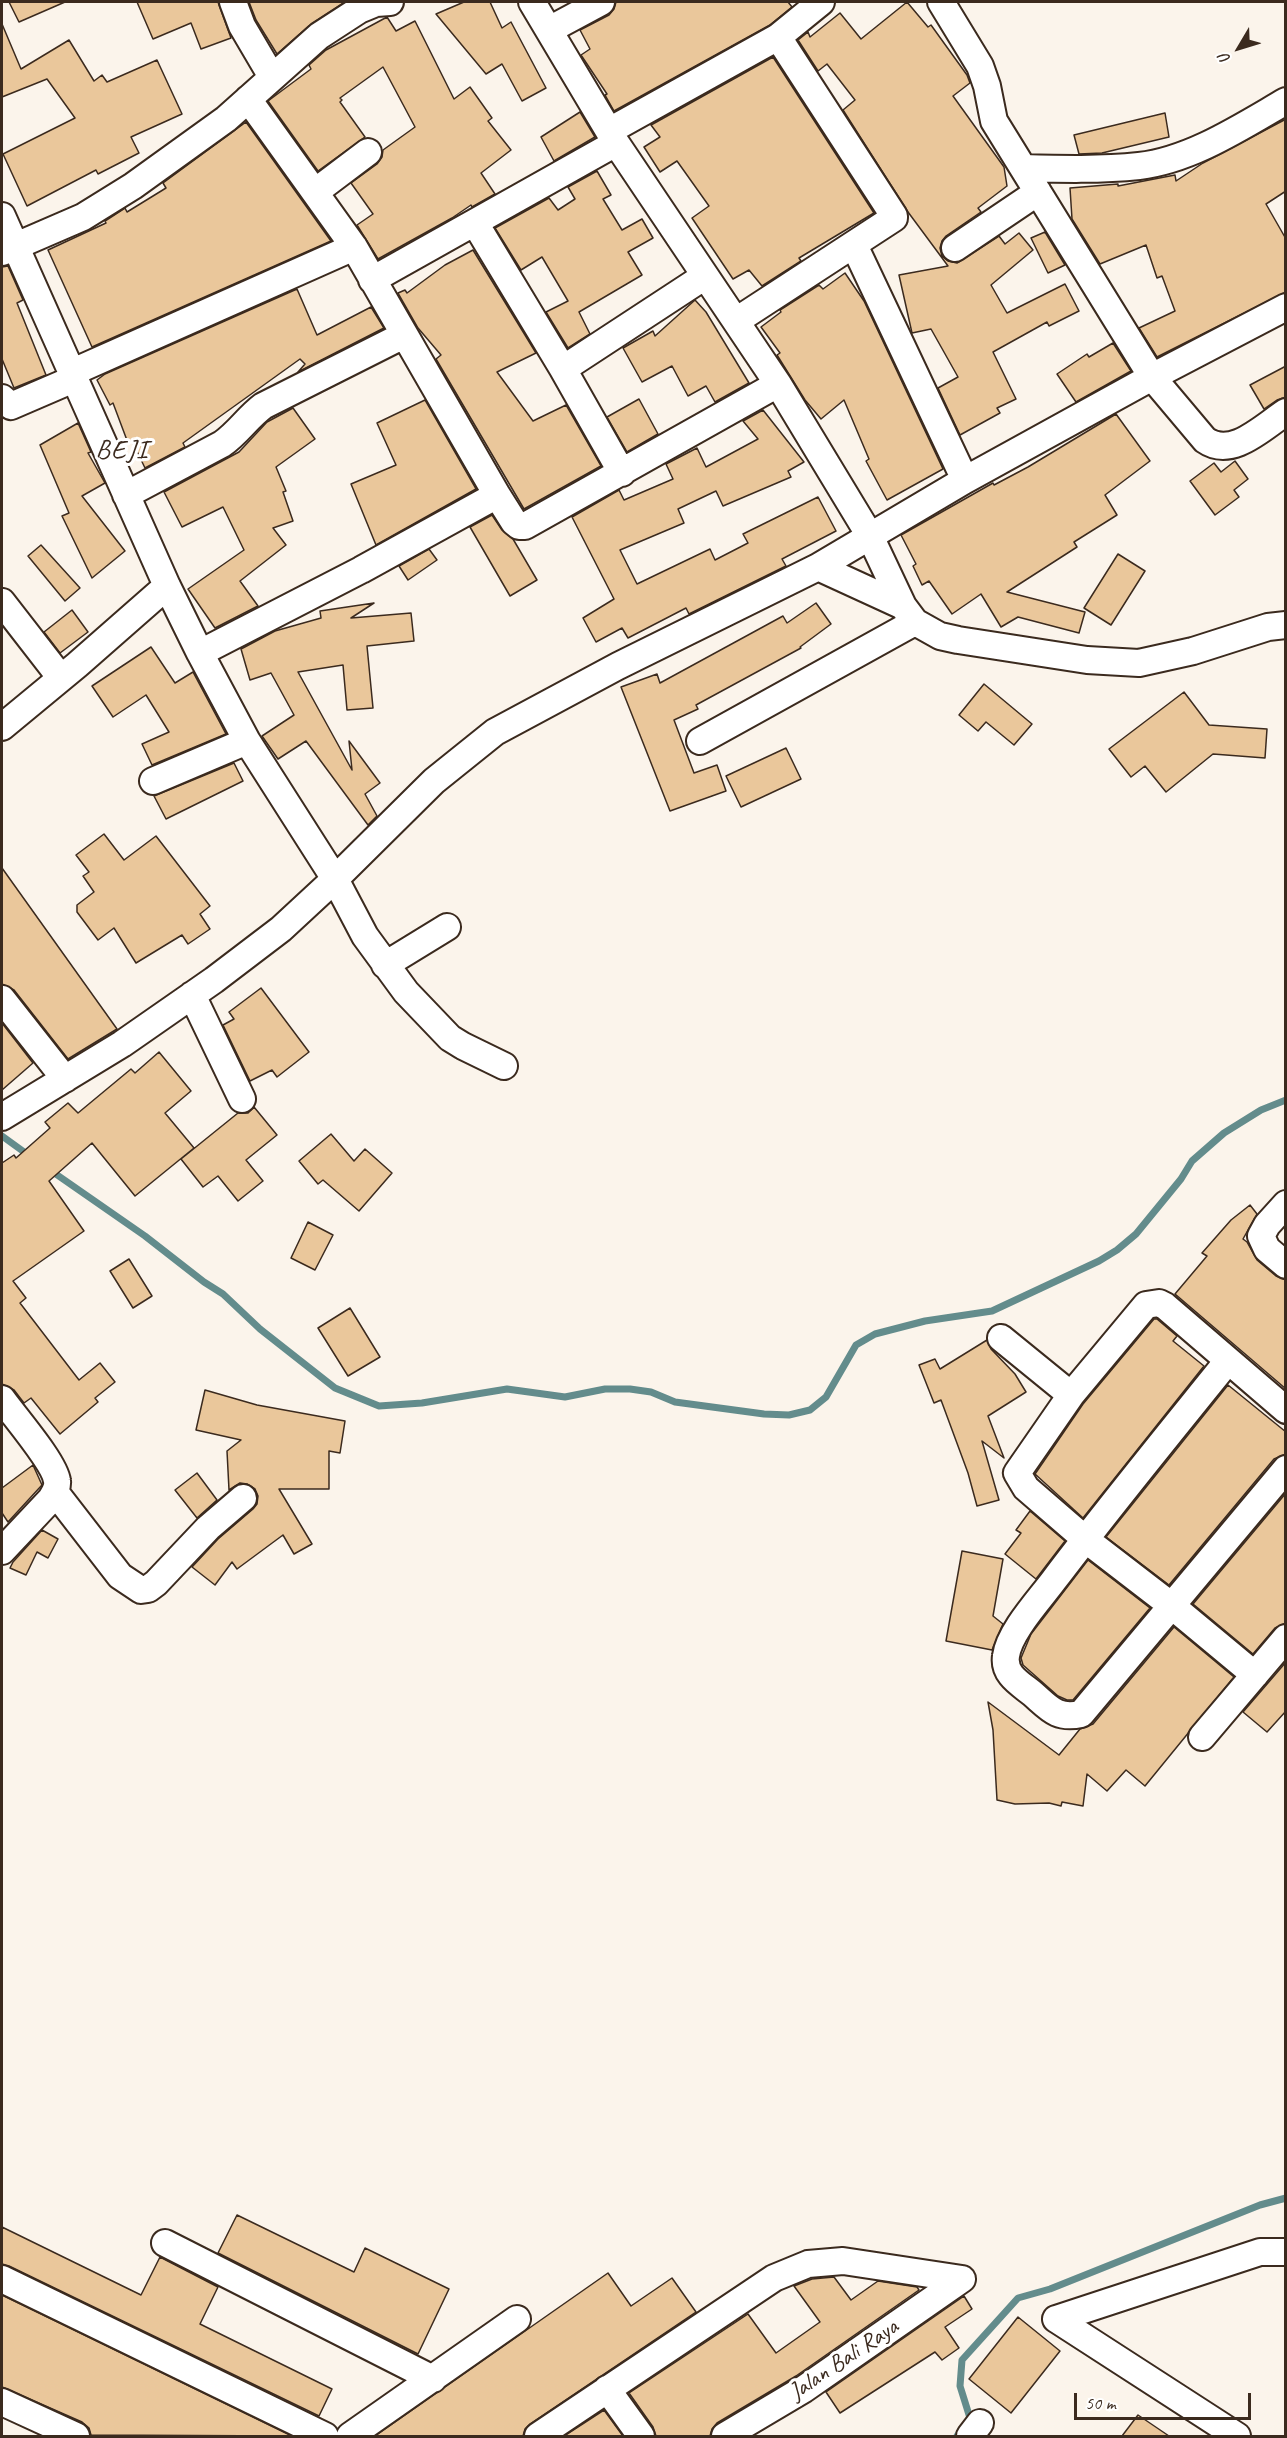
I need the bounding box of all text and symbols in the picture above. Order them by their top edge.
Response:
north arrow [1209,18,1269,78]
text: U [1215,50,1235,68]
district label: BEJI [95,435,149,467]
street label: Jalan Bali Raya [784,2313,904,2407]
scale bar [1077,2381,1254,2419]
text: 50 m [1085,2392,1116,2414]

